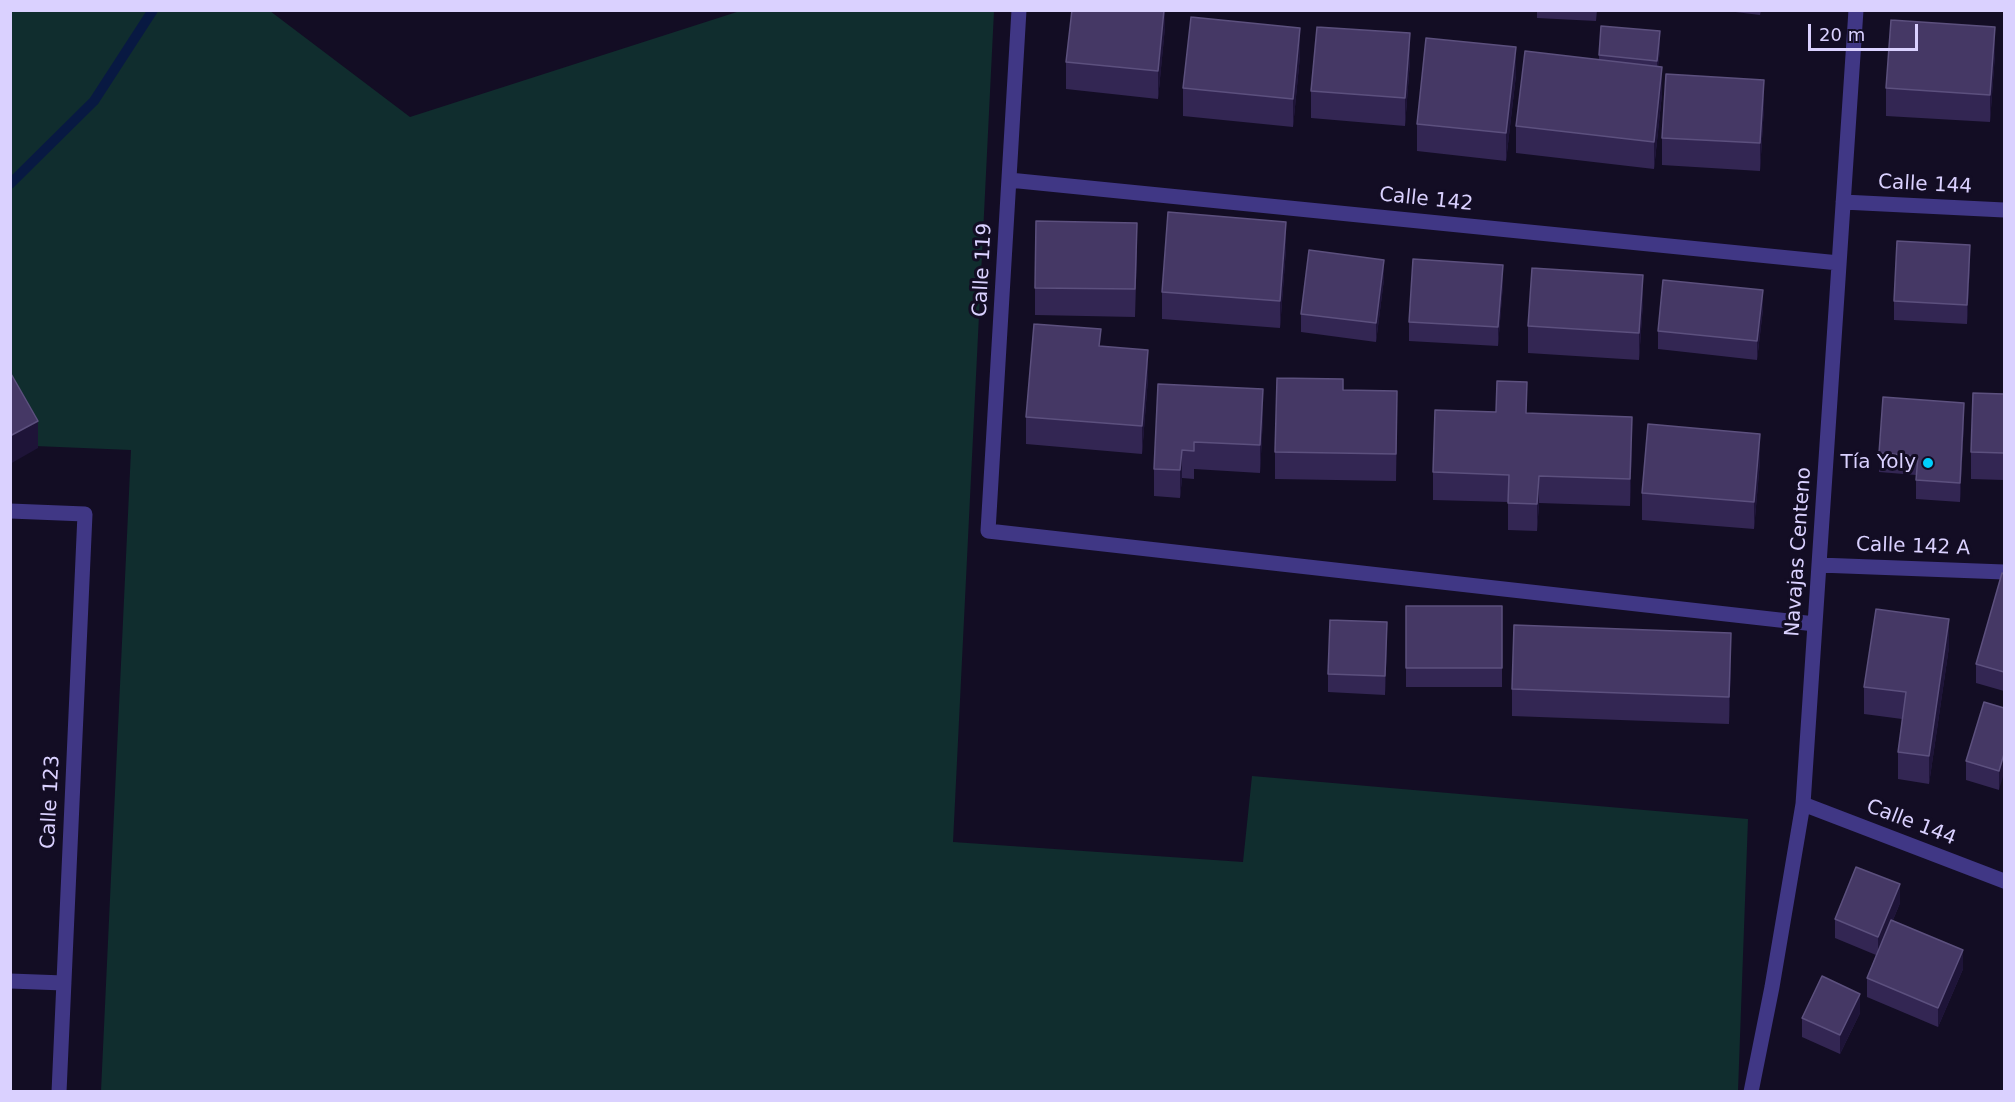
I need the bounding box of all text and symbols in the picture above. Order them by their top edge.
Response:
scale bar [1811,12,1920,50]
text: 20 m [1819,24,1865,45]
street label: Calle 144 [1877,171,1973,199]
street label: Calle 142 [1378,183,1474,217]
street label: Calle 119 [969,222,997,318]
place label: Tía Yoly [1840,451,1916,475]
marker: Tía Yoly [1921,456,1935,470]
street label: Navajas Centeno [1781,466,1817,638]
street label: Calle 142 A [1856,533,1970,561]
street label: Calle 123 [37,754,65,850]
street label: Calle 144 [1863,795,1959,851]

